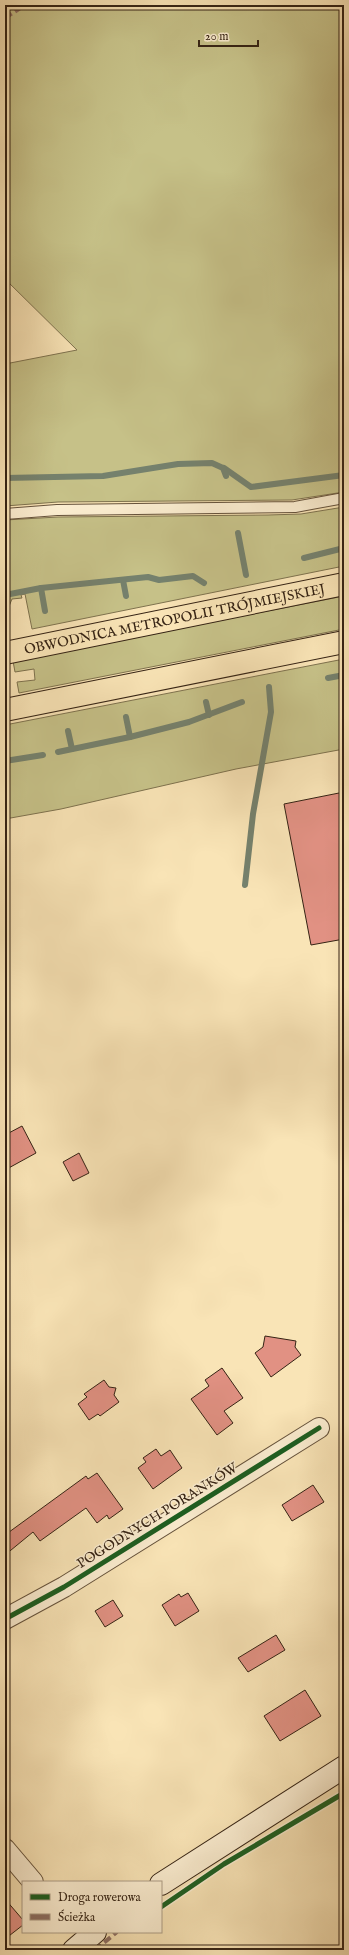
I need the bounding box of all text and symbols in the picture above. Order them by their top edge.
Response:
scale bar [199,22,258,48]
text: 20 m [205,29,228,44]
street label: OBWODNICA METROPOLII TRÓJMIEJSKIEJ [23,580,327,659]
street label: POGODNYCH PORANKÓW [73,1458,242,1573]
legend [22,1881,162,1933]
text: Droga rowerowa [58,1890,142,1905]
text: Ścieżka [58,1909,96,1925]

